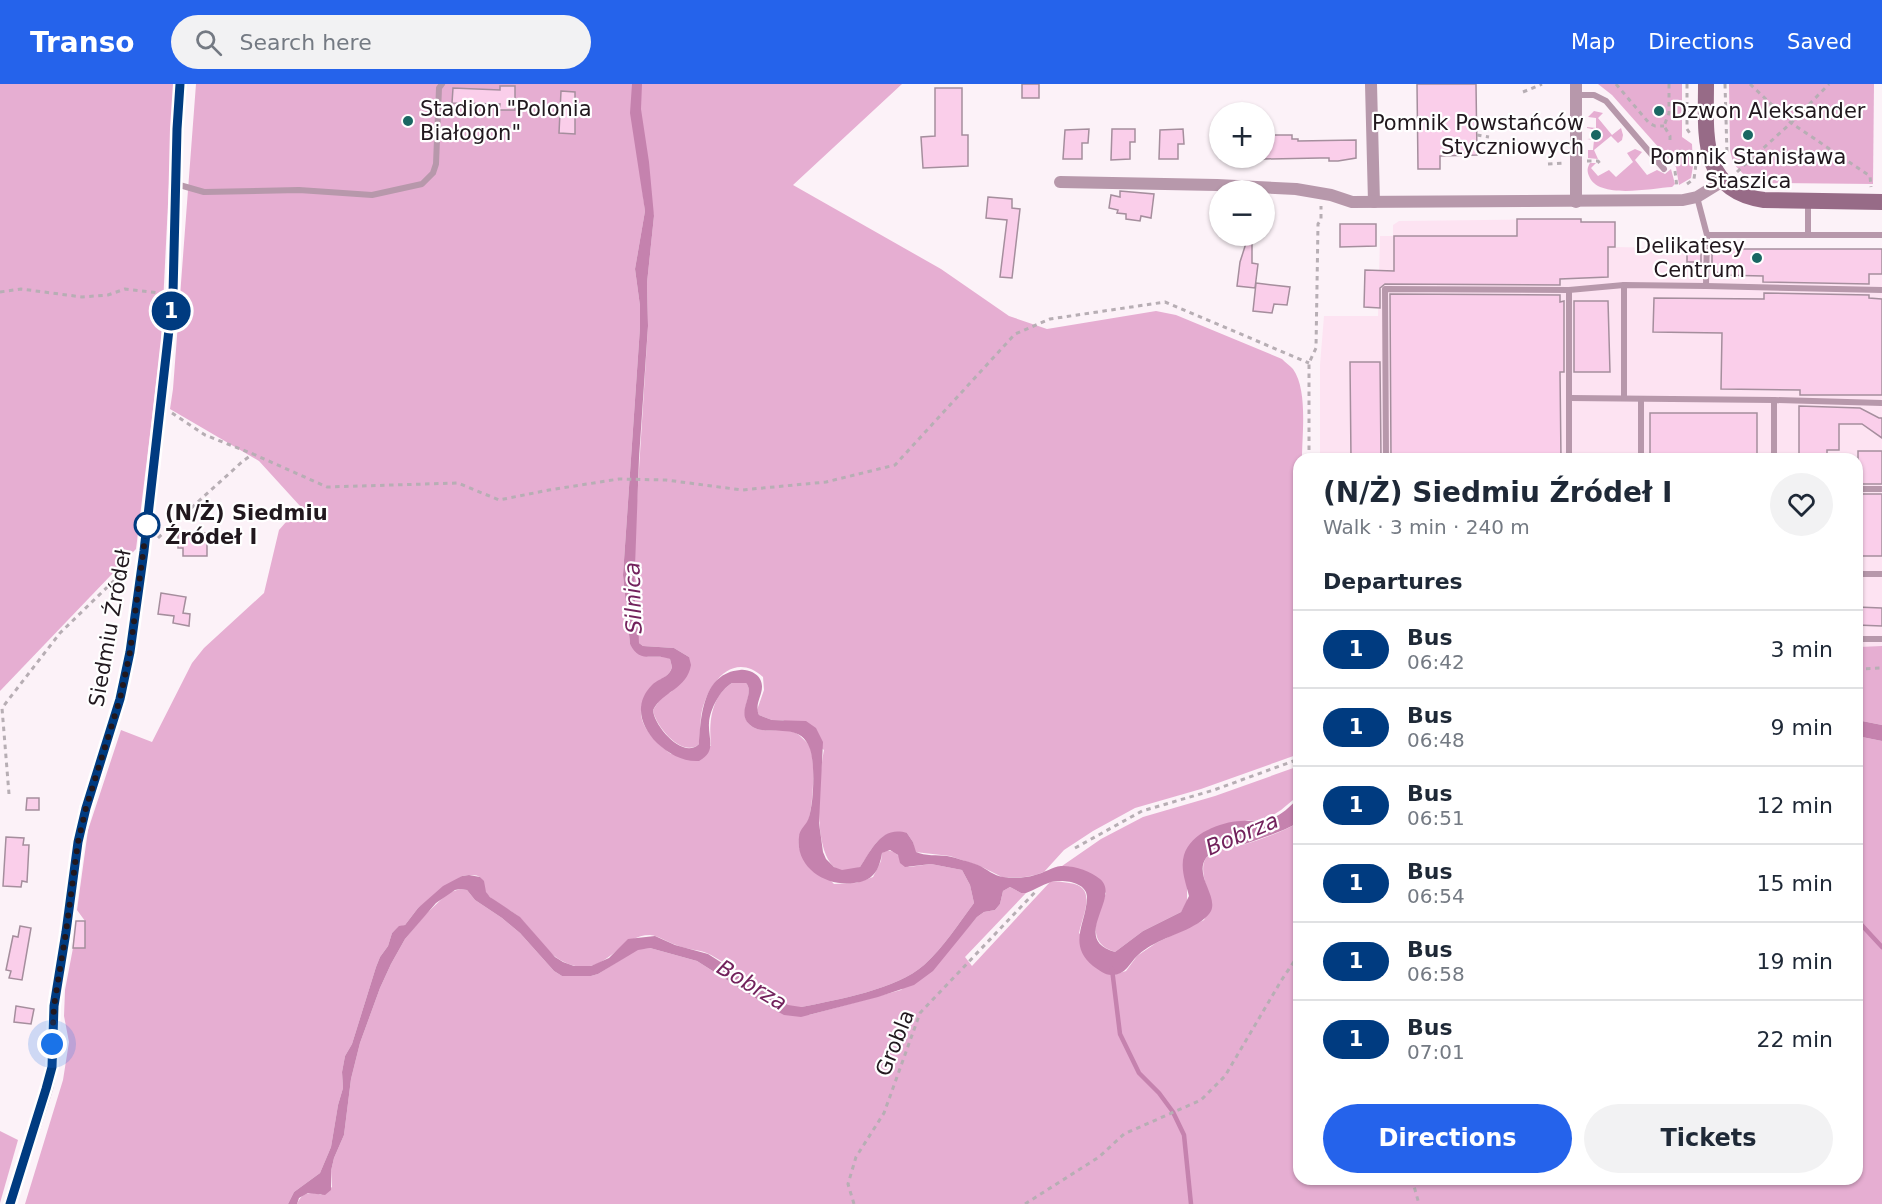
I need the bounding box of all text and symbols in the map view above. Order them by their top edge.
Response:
search box [171,15,591,69]
text: Transo [30,26,135,59]
icon: search [192,26,225,59]
text: Search here [240,30,372,55]
text: Map [1571,30,1615,54]
text: Directions [1648,30,1754,54]
text: Saved [1787,30,1852,54]
place label: Stadion "Polonia Białogon" [420,97,592,145]
place label: Dzwon Aleksander [1671,99,1866,123]
map controls [1209,102,1275,246]
button: + [1209,102,1275,168]
marker: Dzwon Aleksander [1652,104,1666,118]
place label: Pomnik Powstańców Styczniowych [1372,111,1584,159]
marker: Stadion "Polonia Białogon" [401,114,415,128]
marker: Pomnik Powstańców Styczniowych [1589,128,1603,142]
marker: Pomnik Stanisława Staszica [1741,128,1755,142]
place label: Pomnik Stanisława Staszica [1650,145,1846,193]
button: − [1209,180,1275,246]
place label: Delikatesy Centrum [1635,234,1745,282]
marker: Delikatesy Centrum [1750,251,1764,265]
line badge: 1 [152,292,190,330]
text: 1 [164,299,178,323]
button: heart [1770,473,1833,536]
text: (N/Ż) Siedmiu Źródeł I [1323,476,1673,509]
place label: (N/Ż) Siedmiu Źródeł I [165,500,328,549]
marker: (N/Ż) Siedmiu Źródeł I [134,512,160,538]
text: Walk · 3 min · 240 m [1323,515,1530,539]
street label: Siedmiu Źródeł [83,547,136,709]
water label: Silnica [619,562,647,634]
text: Departures [1323,569,1463,594]
text: Bus [1407,625,1453,650]
text: 1 [1349,637,1363,661]
text: 3 min [1771,637,1833,662]
text: 06:42 [1407,650,1465,674]
text: Bus [1407,703,1453,728]
text: 1 [1349,715,1363,739]
text: 9 min [1771,715,1833,740]
text: 06:48 [1407,728,1465,752]
text: Bus [1407,781,1453,806]
text: 1 [1349,793,1363,817]
text: 12 min [1757,793,1833,818]
text: 06:51 [1407,806,1465,830]
water label: Bobrza [1202,808,1282,860]
text: Bus [1407,859,1453,884]
text: 1 [1349,871,1363,895]
text: 15 min [1757,871,1833,896]
text: 06:54 [1407,884,1465,908]
text: Bus [1407,937,1453,962]
text: 1 [1349,949,1363,973]
text: 19 min [1757,949,1833,974]
water label: Bobrza [713,955,791,1015]
text: 06:58 [1407,962,1465,986]
street label: Grobla [871,1006,919,1080]
text: Bus [1407,1015,1453,1040]
text: 1 [1349,1027,1363,1051]
text: 22 min [1757,1027,1833,1052]
your location [37,1029,67,1059]
text: 07:01 [1407,1040,1465,1064]
button: Directions [1323,1104,1572,1173]
button: Tickets [1584,1104,1833,1173]

